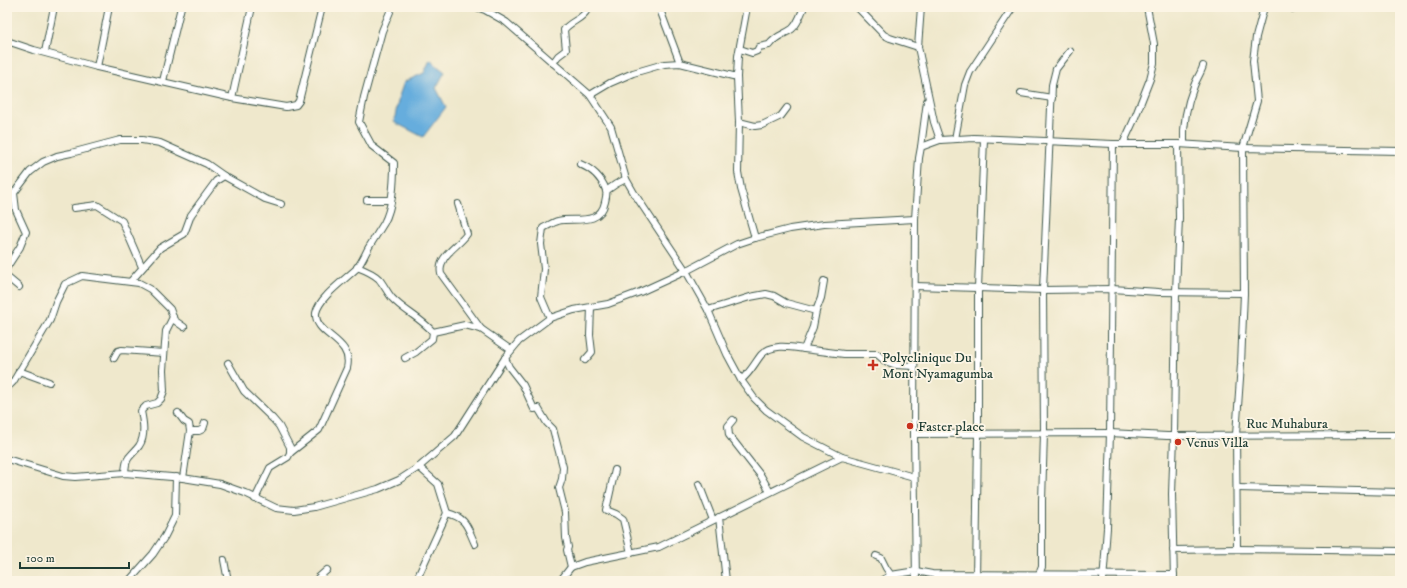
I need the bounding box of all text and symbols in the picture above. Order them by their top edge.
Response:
place label: Polyclinique Du Mont Nyamagumba [882,349,993,383]
marker: Polyclinique Du Mont Nyamagumba [867,359,879,371]
street label: Rue Muhabura [1246,415,1328,433]
place label: Faster place [918,418,984,436]
marker: Faster place [905,421,915,431]
place label: Venus Villa [1185,434,1248,452]
marker: Venus Villa [1173,437,1183,447]
scale bar [20,544,129,570]
text: 100 m [26,551,55,566]

